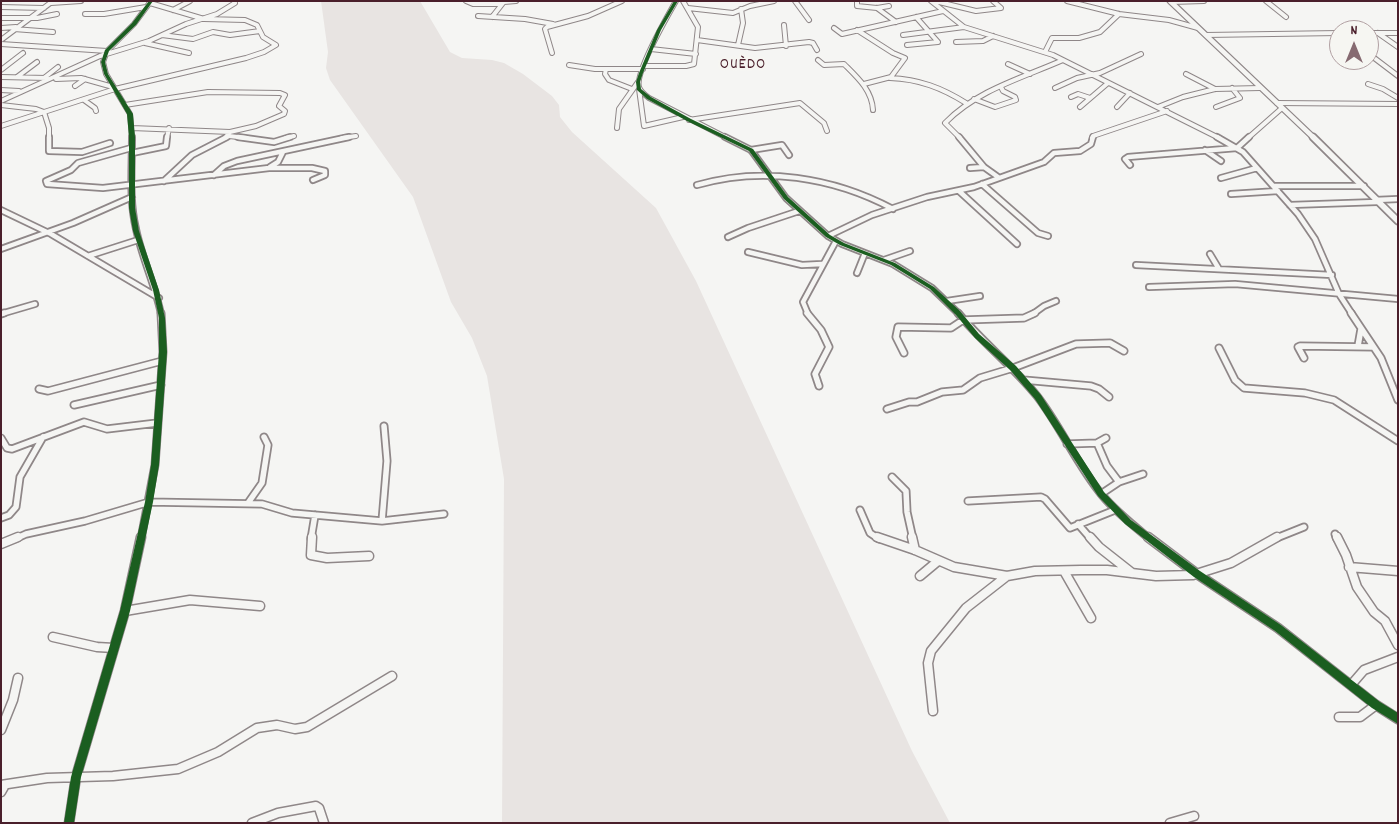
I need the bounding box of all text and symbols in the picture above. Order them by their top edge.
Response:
north arrow [1329,20,1379,70]
text: N [1351,21,1357,41]
district label: OUÈDO [719,56,767,76]

